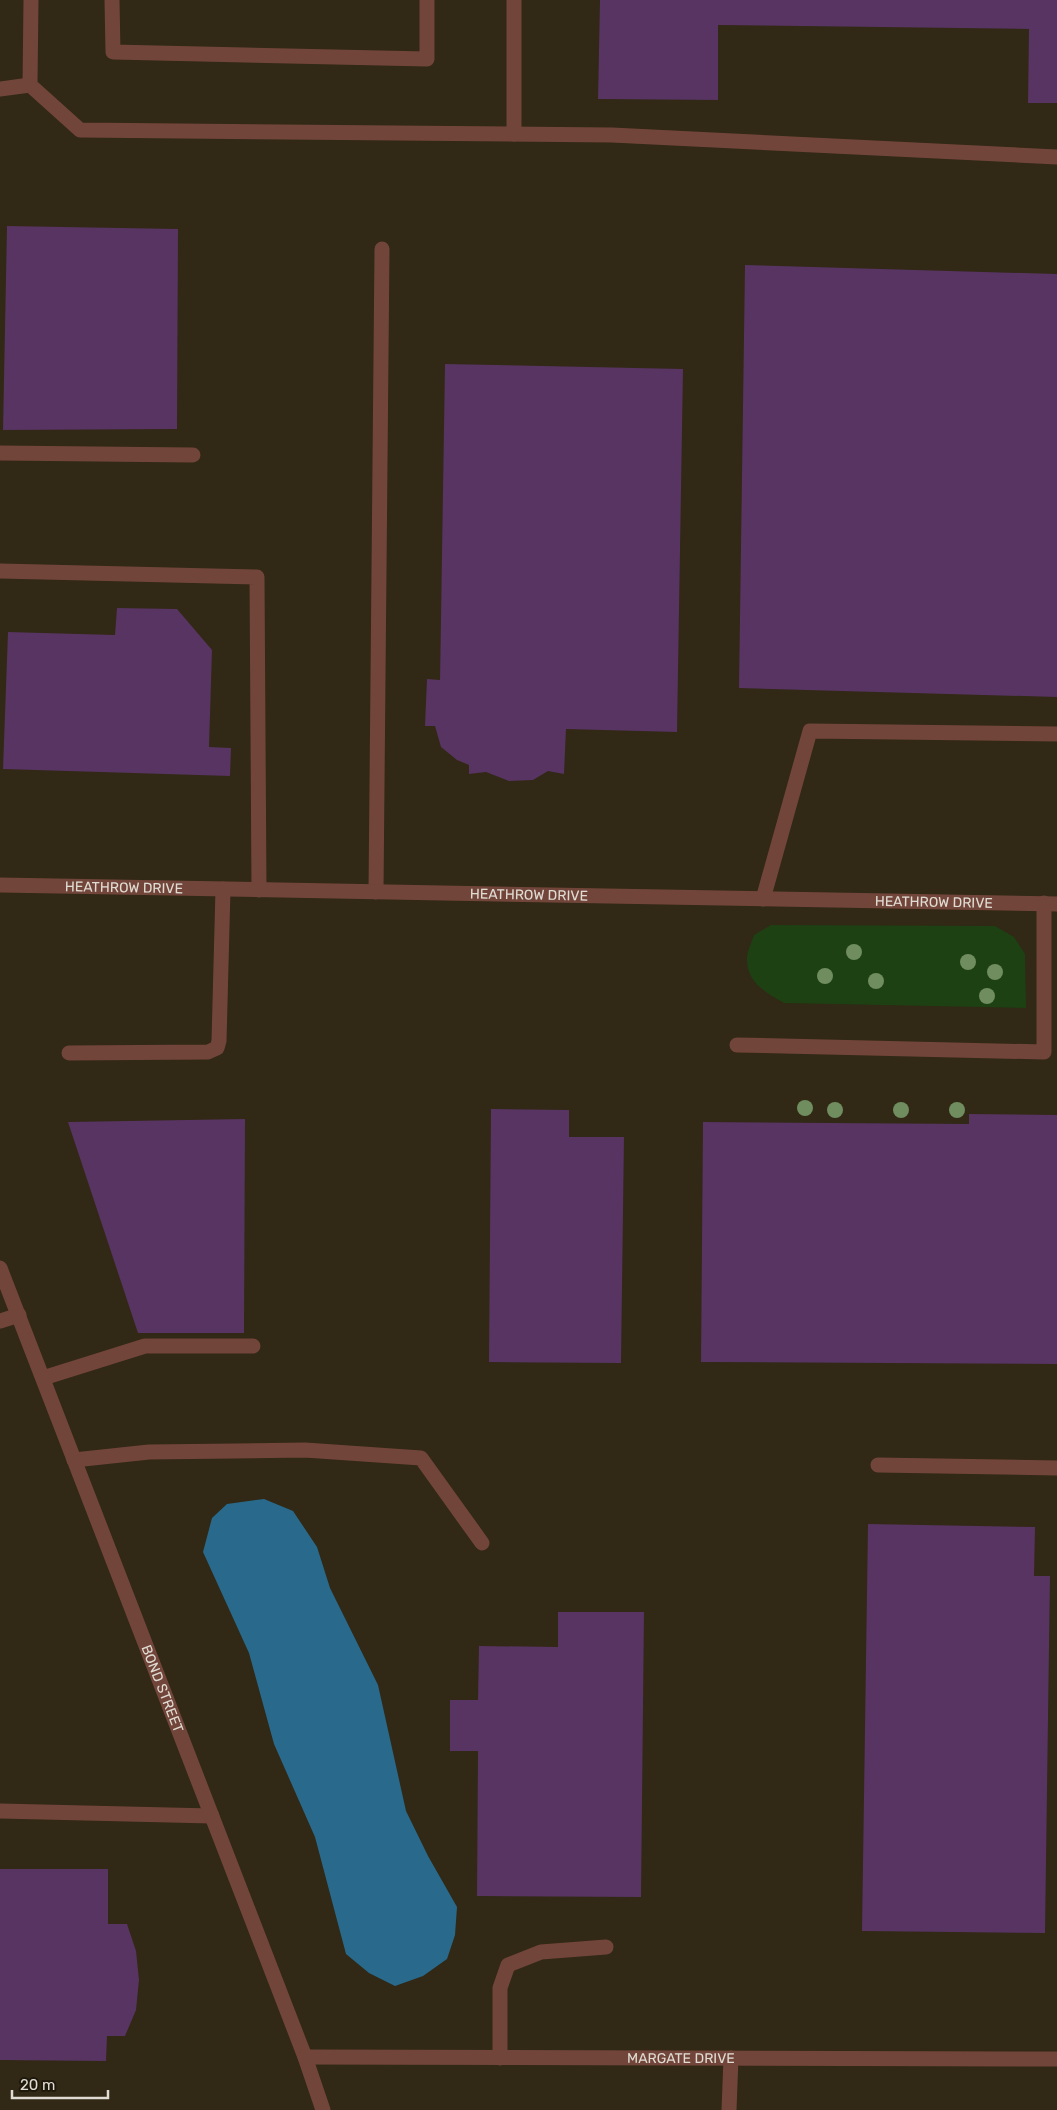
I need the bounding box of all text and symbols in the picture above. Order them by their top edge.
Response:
street label: HEATHROW DRIVE [65,878,183,897]
street label: HEATHROW DRIVE [470,885,588,904]
street label: HEATHROW DRIVE [875,892,993,911]
street label: BOND STREET [138,1642,187,1735]
street label: MARGATE DRIVE [627,2049,735,2067]
scale bar [12,2068,109,2100]
text: 20 m [20,2076,55,2094]

